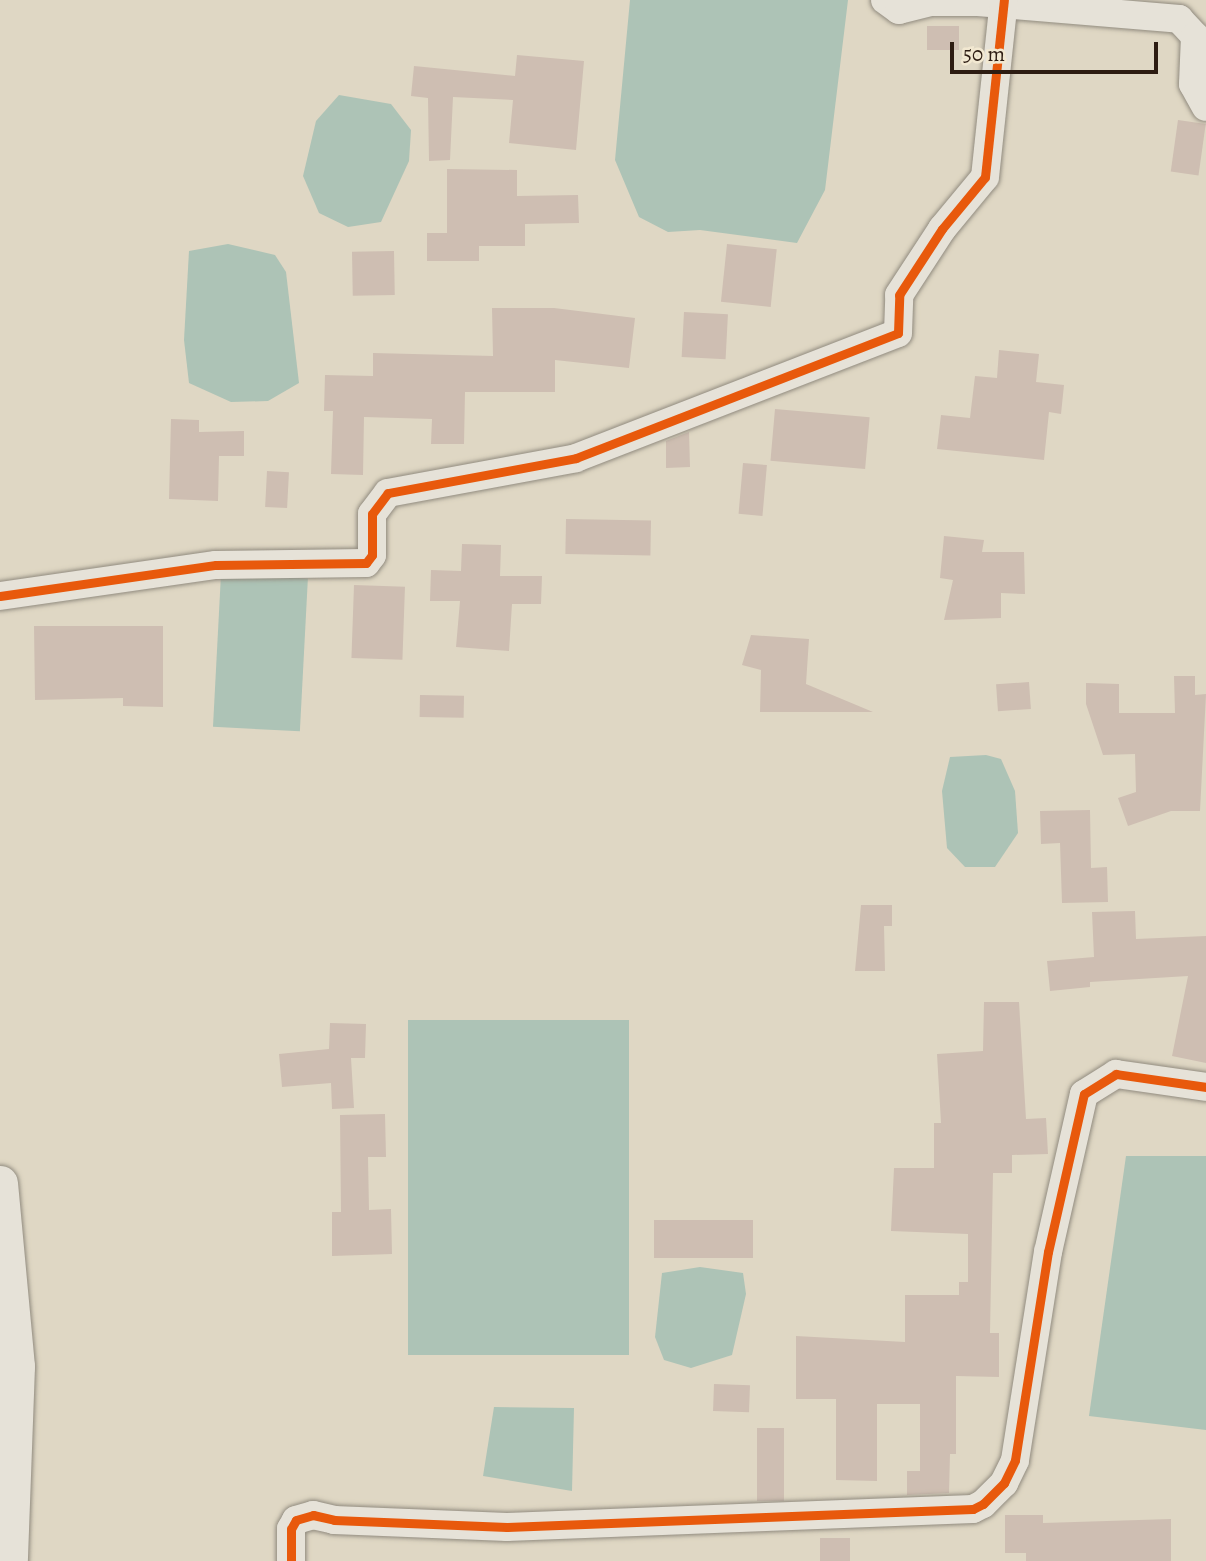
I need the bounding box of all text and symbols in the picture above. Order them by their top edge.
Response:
scale bar [954,28,1162,72]
text: 50 m [963,40,1005,68]

